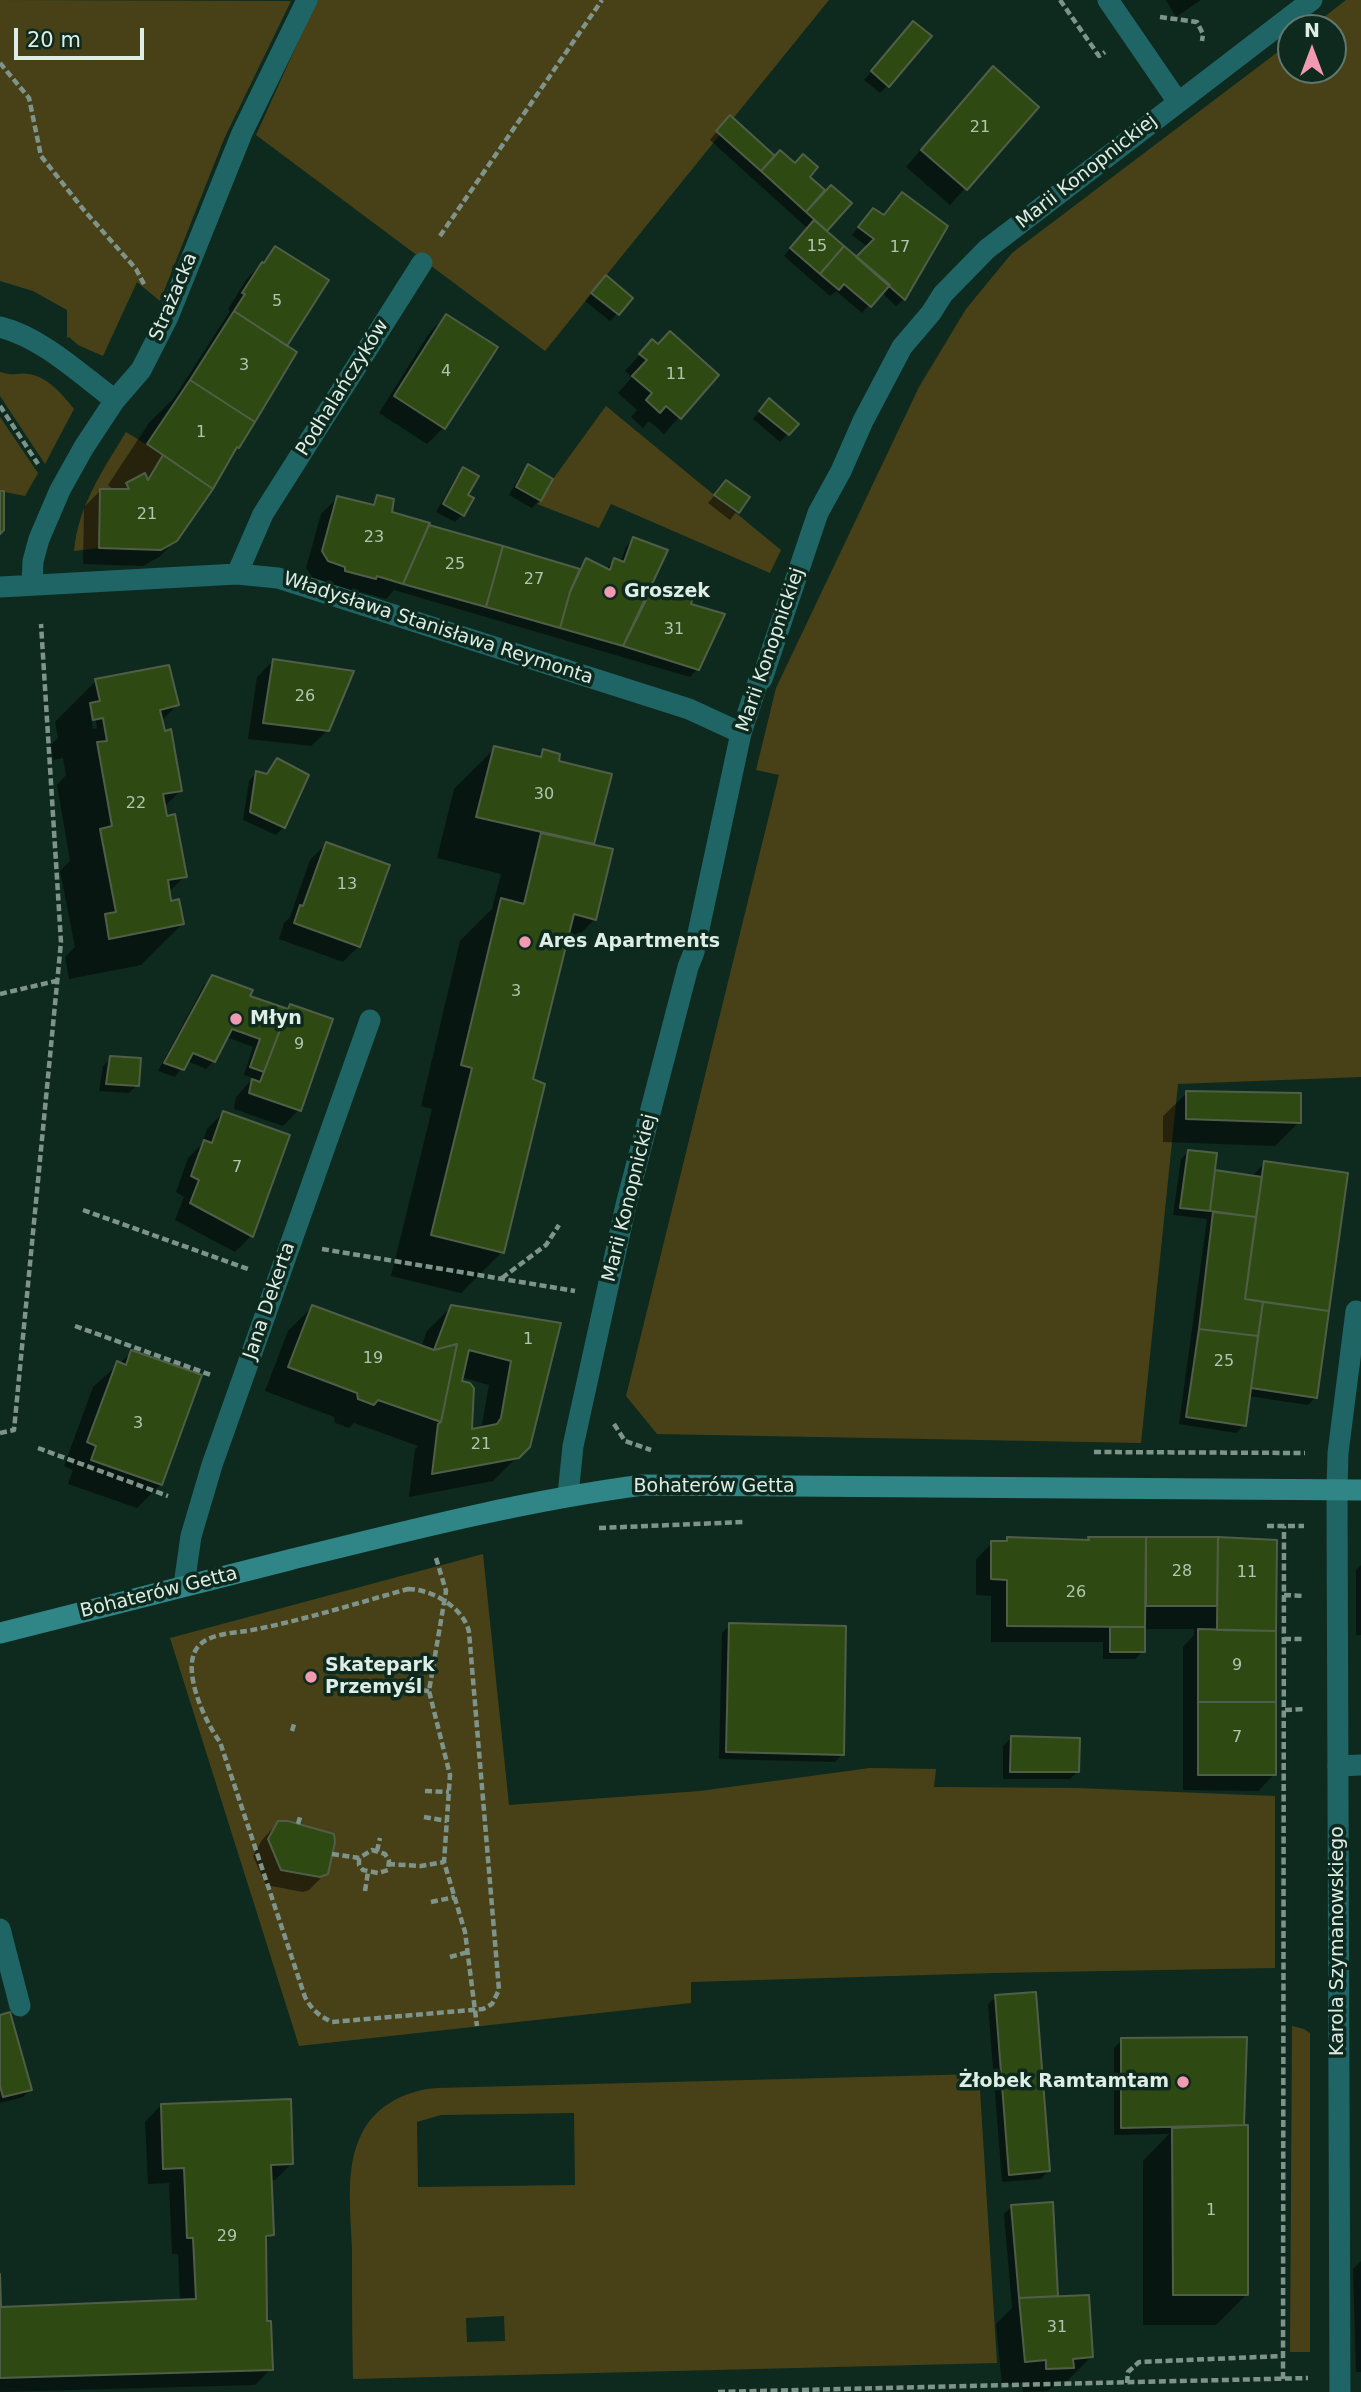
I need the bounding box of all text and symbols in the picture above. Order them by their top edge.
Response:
scale bar [18,14,147,58]
north arrow [1277,14,1347,84]
text: N [1304,19,1320,41]
text: 20 m [27,28,81,52]
street label: Marii Konopnickiej [1012,110,1162,234]
house number: 21 [970,118,990,138]
house number: 15 [807,237,827,257]
house number: 17 [890,238,910,258]
street label: Strażacka [145,250,203,344]
house number: 5 [272,292,282,312]
street label: Podhalańczyków [292,316,394,460]
house number: 3 [239,356,249,376]
house number: 4 [441,362,451,382]
house number: 11 [666,365,686,385]
house number: 1 [196,423,206,443]
house number: 21 [137,505,157,525]
house number: 23 [364,528,384,548]
house number: 25 [445,555,465,575]
street label: Marii Konopnickiej [732,565,810,735]
street label: Władysława Stanisława Reymonta [280,568,596,690]
house number: 27 [524,570,544,590]
place label: Groszek [624,581,710,603]
marker: Groszek [602,584,618,600]
house number: 31 [664,620,684,640]
house number: 26 [295,687,315,707]
house number: 30 [534,785,554,805]
house number: 22 [126,794,146,814]
house number: 13 [337,875,357,895]
place label: Ares Apartments [539,931,720,953]
marker: Ares Apartments [517,934,533,950]
house number: 3 [511,982,521,1002]
place label: Młyn [250,1008,302,1030]
marker: Młyn [228,1011,244,1027]
house number: 9 [294,1035,304,1055]
street label: Marii Konopnickiej [598,1112,662,1284]
house number: 7 [232,1158,242,1178]
street label: Jana Dekerta [239,1240,301,1362]
house number: 1 [523,1330,533,1350]
house number: 19 [363,1349,383,1369]
house number: 25 [1214,1352,1234,1372]
house number: 3 [133,1414,143,1434]
house number: 21 [471,1435,491,1455]
street label: Bohaterów Getta [633,1476,795,1498]
street label: Bohaterów Getta [78,1562,240,1624]
house number: 28 [1172,1562,1192,1582]
house number: 11 [1237,1563,1257,1583]
house number: 26 [1066,1583,1086,1603]
place label: Skatepark Przemyśl [325,1655,435,1699]
house number: 9 [1232,1656,1242,1676]
marker: Skatepark Przemyśl [303,1669,319,1685]
house number: 7 [1232,1728,1242,1748]
street label: Karola Szymanowskiego [1327,1826,1349,2056]
place label: Żłobek Ramtamtam [959,2071,1169,2093]
marker: Żłobek Ramtamtam [1175,2074,1191,2090]
house number: 1 [1206,2201,1216,2221]
house number: 29 [217,2227,237,2247]
house number: 31 [1047,2318,1067,2338]

